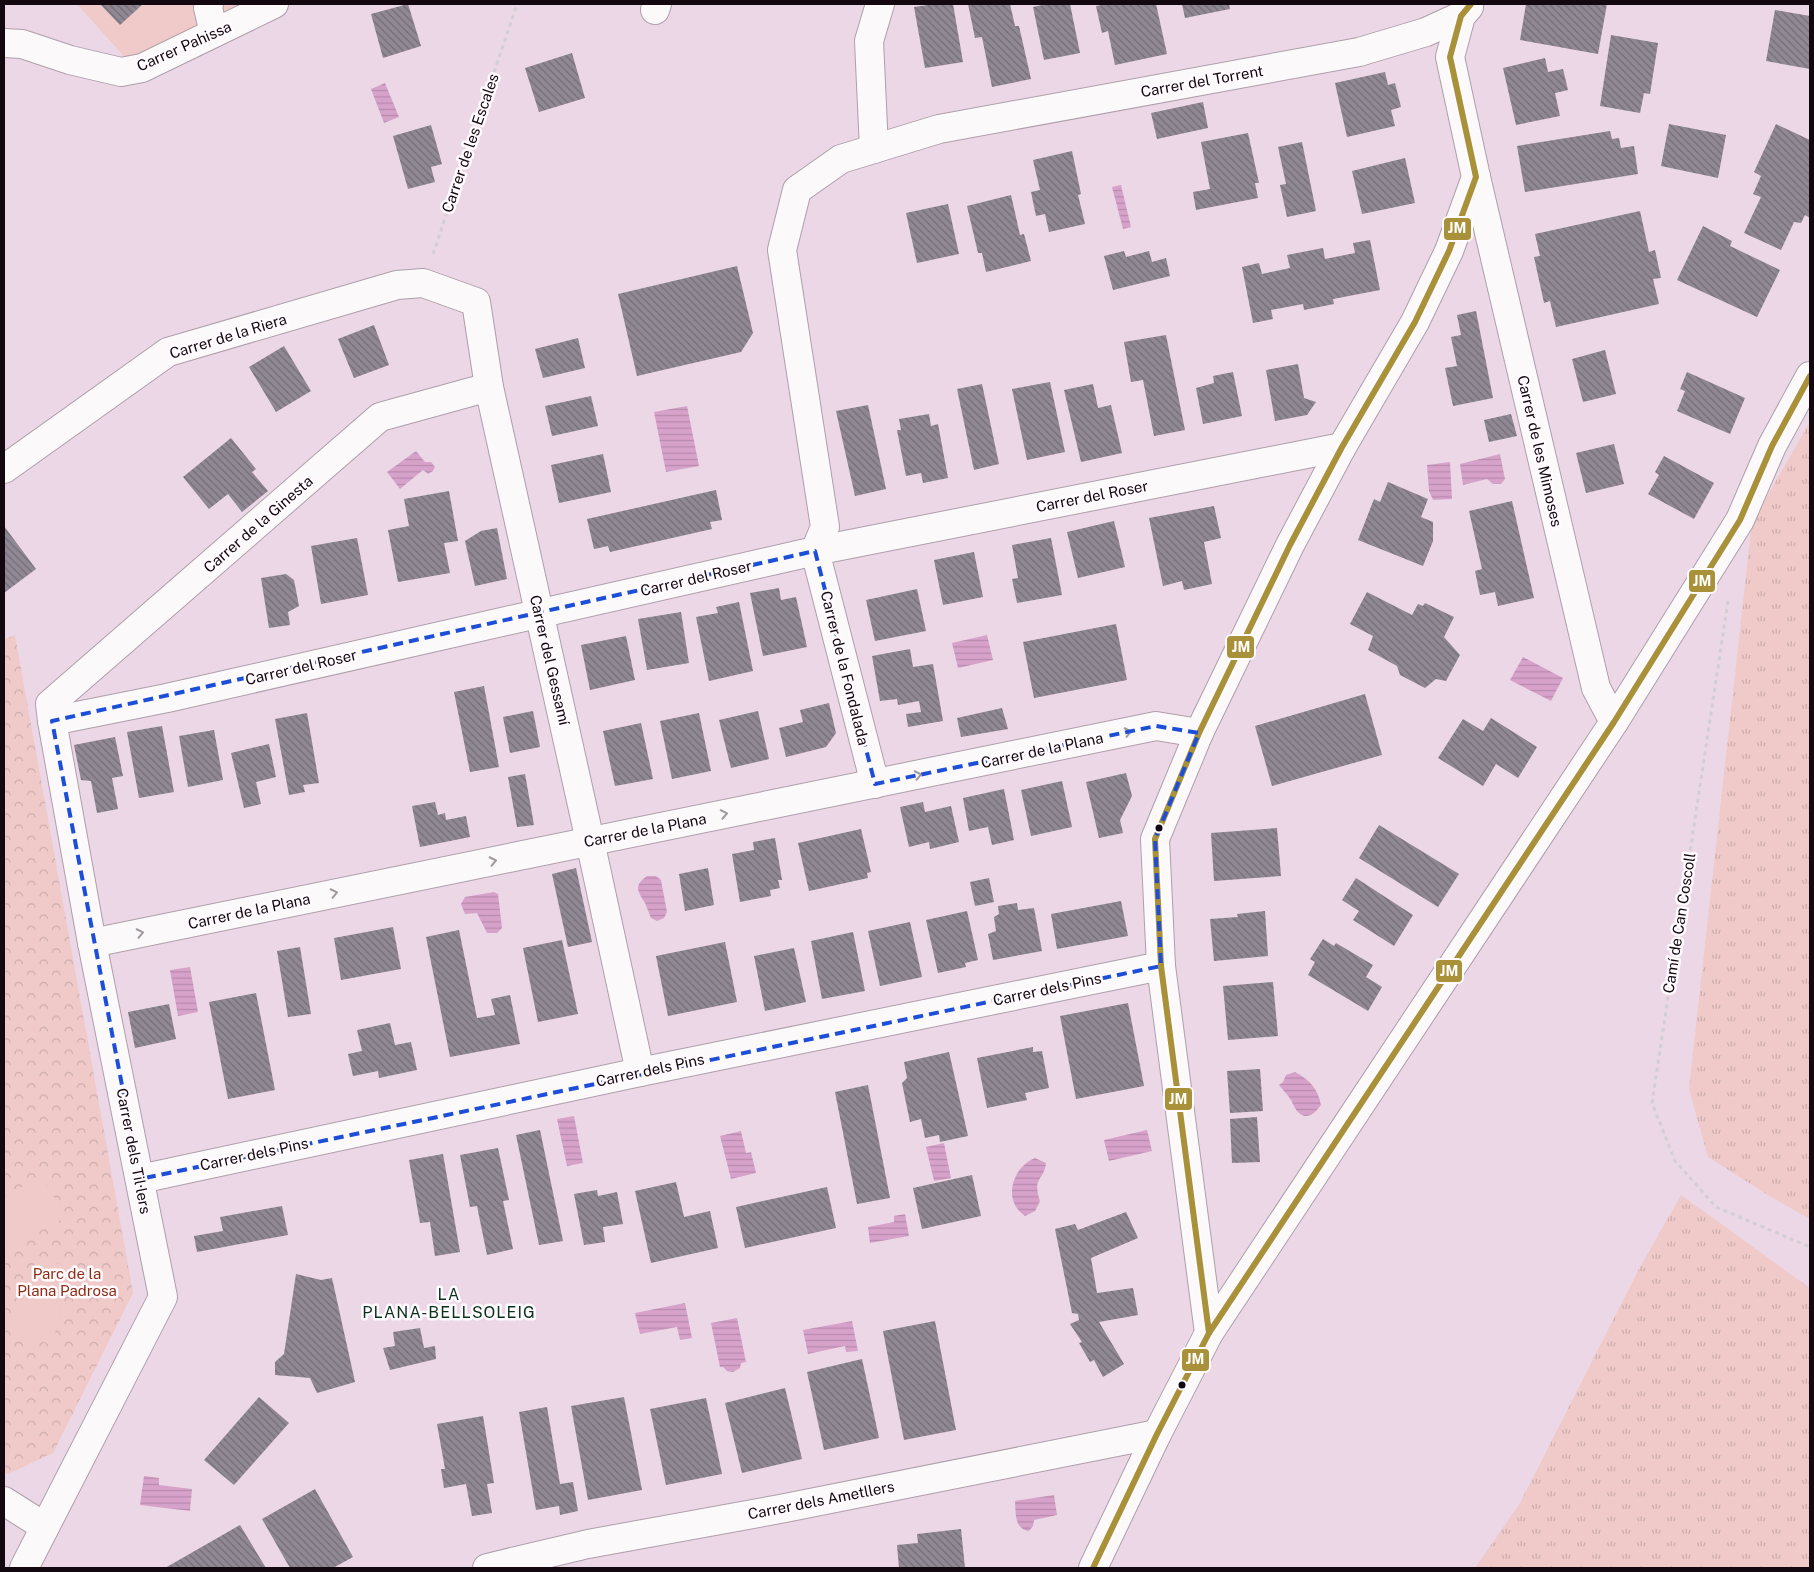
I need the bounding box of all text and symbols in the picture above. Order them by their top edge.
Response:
street label: Carrer Pahissa [134,18,234,74]
street label: Carrer del Torrent [1139,62,1265,100]
street label: Carrer de les Escales [438,71,502,215]
line badge: JM [1443,217,1472,241]
text: JM [1448,220,1466,236]
street label: Carrer de la Riera [167,310,289,362]
street label: Carrer de les Mimoses [1514,374,1566,528]
street label: Carrer de la Ginesta [200,472,316,576]
street label: Carrer del Roser [1034,477,1150,515]
street label: Carrer del Roser [639,557,754,599]
line badge: JM [1688,569,1716,593]
text: JM [1693,573,1711,589]
street label: Carrer de la Fondalada [818,589,872,747]
street label: Carrer del Gessamí [527,593,573,727]
line badge: JM [1226,635,1255,659]
text: JM [1232,639,1250,655]
street label: Carrer del Roser [244,646,359,688]
one-way arrow [1124,727,1133,738]
street label: Carrer de la Plana [979,729,1105,771]
one-way arrow [913,770,922,781]
one-way arrow [720,809,729,820]
street label: Carrer de la Plana [582,810,708,850]
unlabelled marker [1154,823,1164,833]
street label: Camí de Can Coscoll [1659,851,1699,995]
one-way arrow [488,856,497,866]
one-way arrow [329,888,338,899]
street label: Carrer de la Plana [186,890,312,932]
one-way arrow [136,928,145,938]
line badge: JM [1435,959,1463,983]
text: JM [1440,963,1458,979]
street label: Carrer dels Pins [991,969,1103,1009]
street label: Carrer dels Pins [594,1050,706,1090]
street label: Carrer dels Til·lers [113,1087,155,1215]
line badge: JM [1164,1087,1193,1111]
text: JM [1169,1091,1187,1107]
street label: Carrer dels Pins [198,1134,310,1174]
park label: Parc de la Plana Padrosa [17,1265,117,1299]
district label: LA PLANA-BELLSOLEIG [362,1285,536,1322]
line badge: JM [1181,1348,1210,1372]
text: JM [1186,1351,1204,1367]
unlabelled marker [1177,1380,1187,1390]
street label: Carrer dels Ametllers [746,1477,896,1523]

